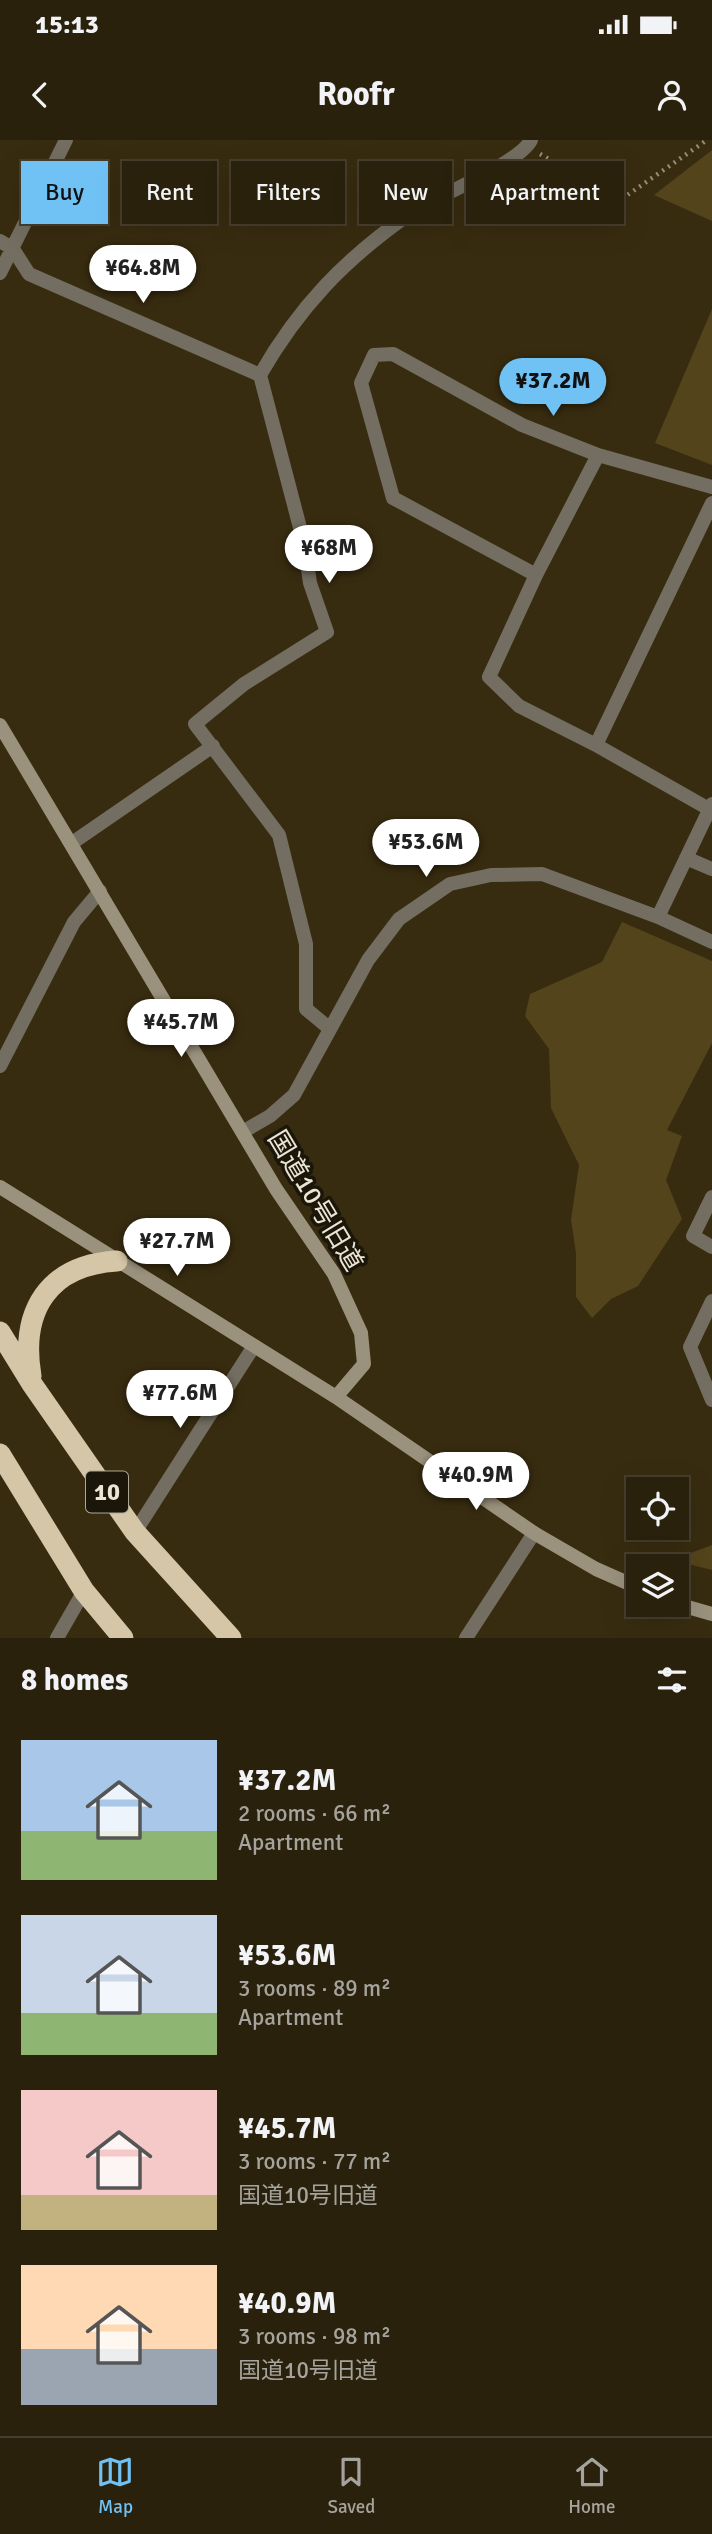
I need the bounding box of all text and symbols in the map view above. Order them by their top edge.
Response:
text: 15:13 [35,9,99,41]
text: Roofr [317,75,395,114]
icon: back [21,76,59,114]
icon: person [653,76,691,114]
chip: Buy [21,161,108,224]
chip: Rent [122,161,217,224]
chip: Filters [231,161,345,224]
chip: New [359,161,452,224]
chip: Apartment [466,161,624,224]
pin: ¥64.8M [86,246,200,305]
text: ¥64.8M [105,253,181,282]
pin: ¥37.2M [496,358,610,418]
text: ¥37.2M [515,366,591,395]
pin: ¥68M [288,526,370,585]
text: ¥68M [301,533,357,562]
pin: ¥53.6M [369,820,483,879]
text: ¥53.6M [388,827,464,856]
pin: ¥45.7M [124,1000,238,1059]
text: ¥45.7M [143,1007,219,1036]
street label: 国道10号旧道 [261,1125,369,1277]
pin: ¥27.7M [120,1218,234,1278]
text: ¥27.7M [139,1226,215,1255]
pin: ¥77.6M [123,1370,237,1430]
text: ¥77.6M [142,1378,218,1407]
pin: ¥40.9M [419,1452,533,1512]
text: ¥40.9M [438,1460,514,1489]
road number: 10 [86,1472,128,1512]
map controls [626,1477,689,1617]
button: locate [626,1477,689,1540]
button: layers [626,1554,689,1617]
icon: filters [653,1661,691,1699]
text: 8 homes [21,1662,128,1699]
text: ¥37.2M [238,1762,336,1799]
icon: home [77,1768,161,1852]
text: 2 rooms · 66 m² [238,1799,391,1828]
text: Apartment [238,1828,343,1857]
text: ¥53.6M [238,1937,336,1974]
icon: home [77,1943,161,2027]
text: 3 rooms · 89 m² [238,1974,391,2003]
text: Apartment [238,2003,343,2032]
text: ¥45.7M [238,2110,336,2147]
icon: home [77,2118,161,2202]
text: 3 rooms · 77 m² [238,2147,391,2176]
text: 国道10号旧道 [238,2181,378,2210]
text: ¥40.9M [238,2285,336,2322]
icon: home [77,2293,161,2377]
text: 3 rooms · 98 m² [238,2322,391,2351]
text: 国道10号旧道 [238,2356,378,2385]
tab: Map [96,2453,134,2519]
tab: Saved [327,2453,375,2519]
tab: Home [568,2453,616,2519]

